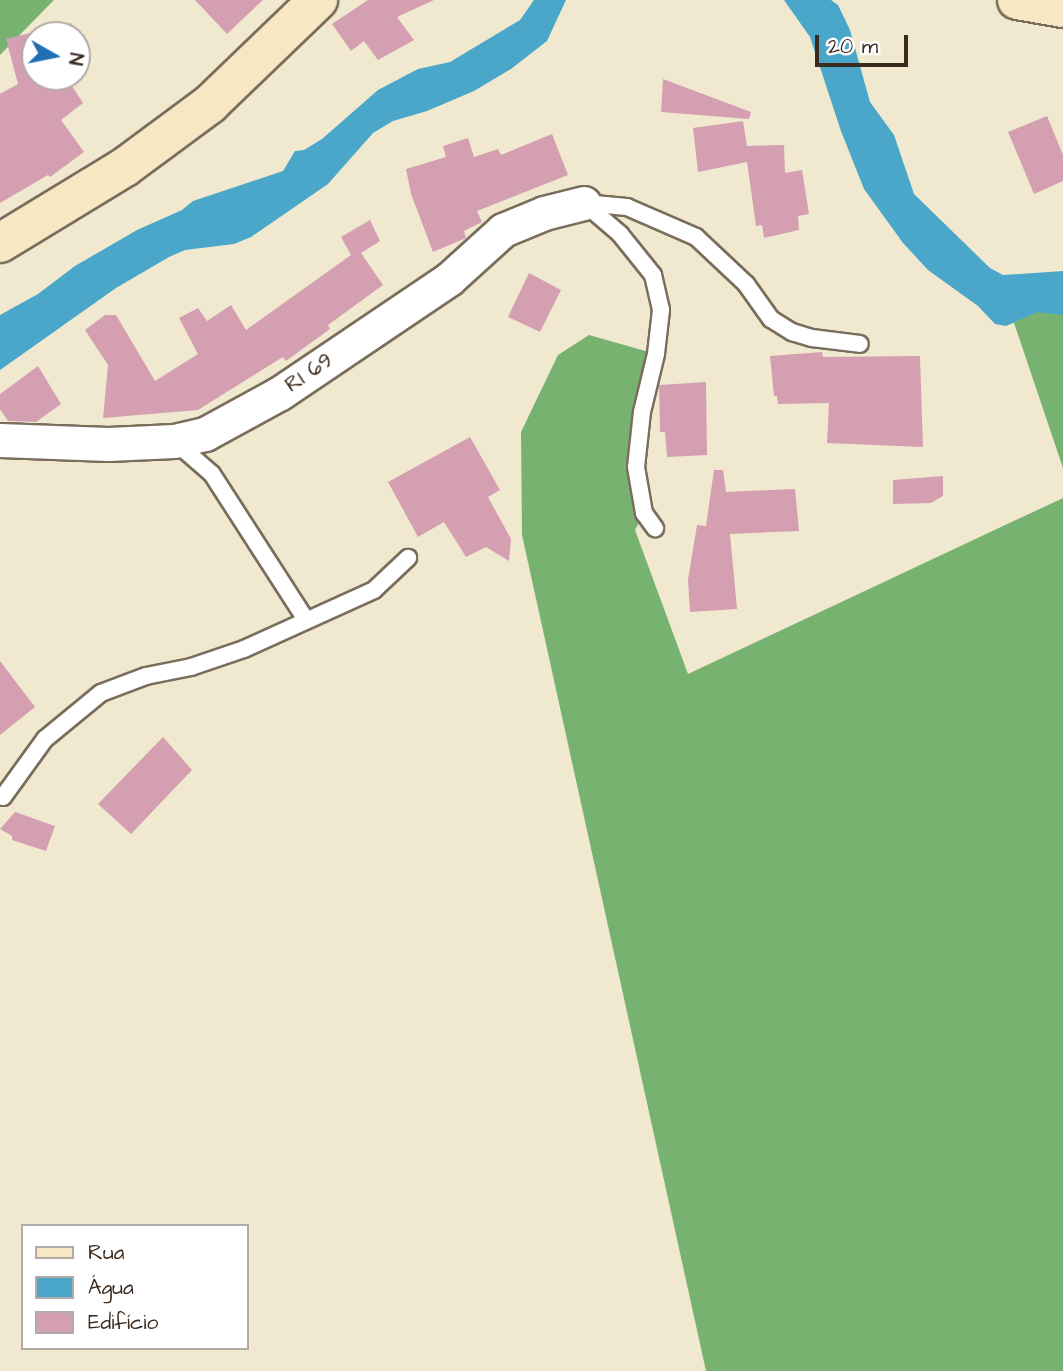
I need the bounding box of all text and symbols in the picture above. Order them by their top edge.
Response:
north arrow [21,21,91,91]
scale bar [818,21,911,65]
text: 20 m [828,32,878,61]
text: N [61,51,90,67]
street label: RI 69 [281,348,337,398]
legend [21,1224,248,1350]
text: Rua [88,1238,124,1267]
text: Água [88,1273,134,1302]
text: Edifício [88,1308,158,1337]

